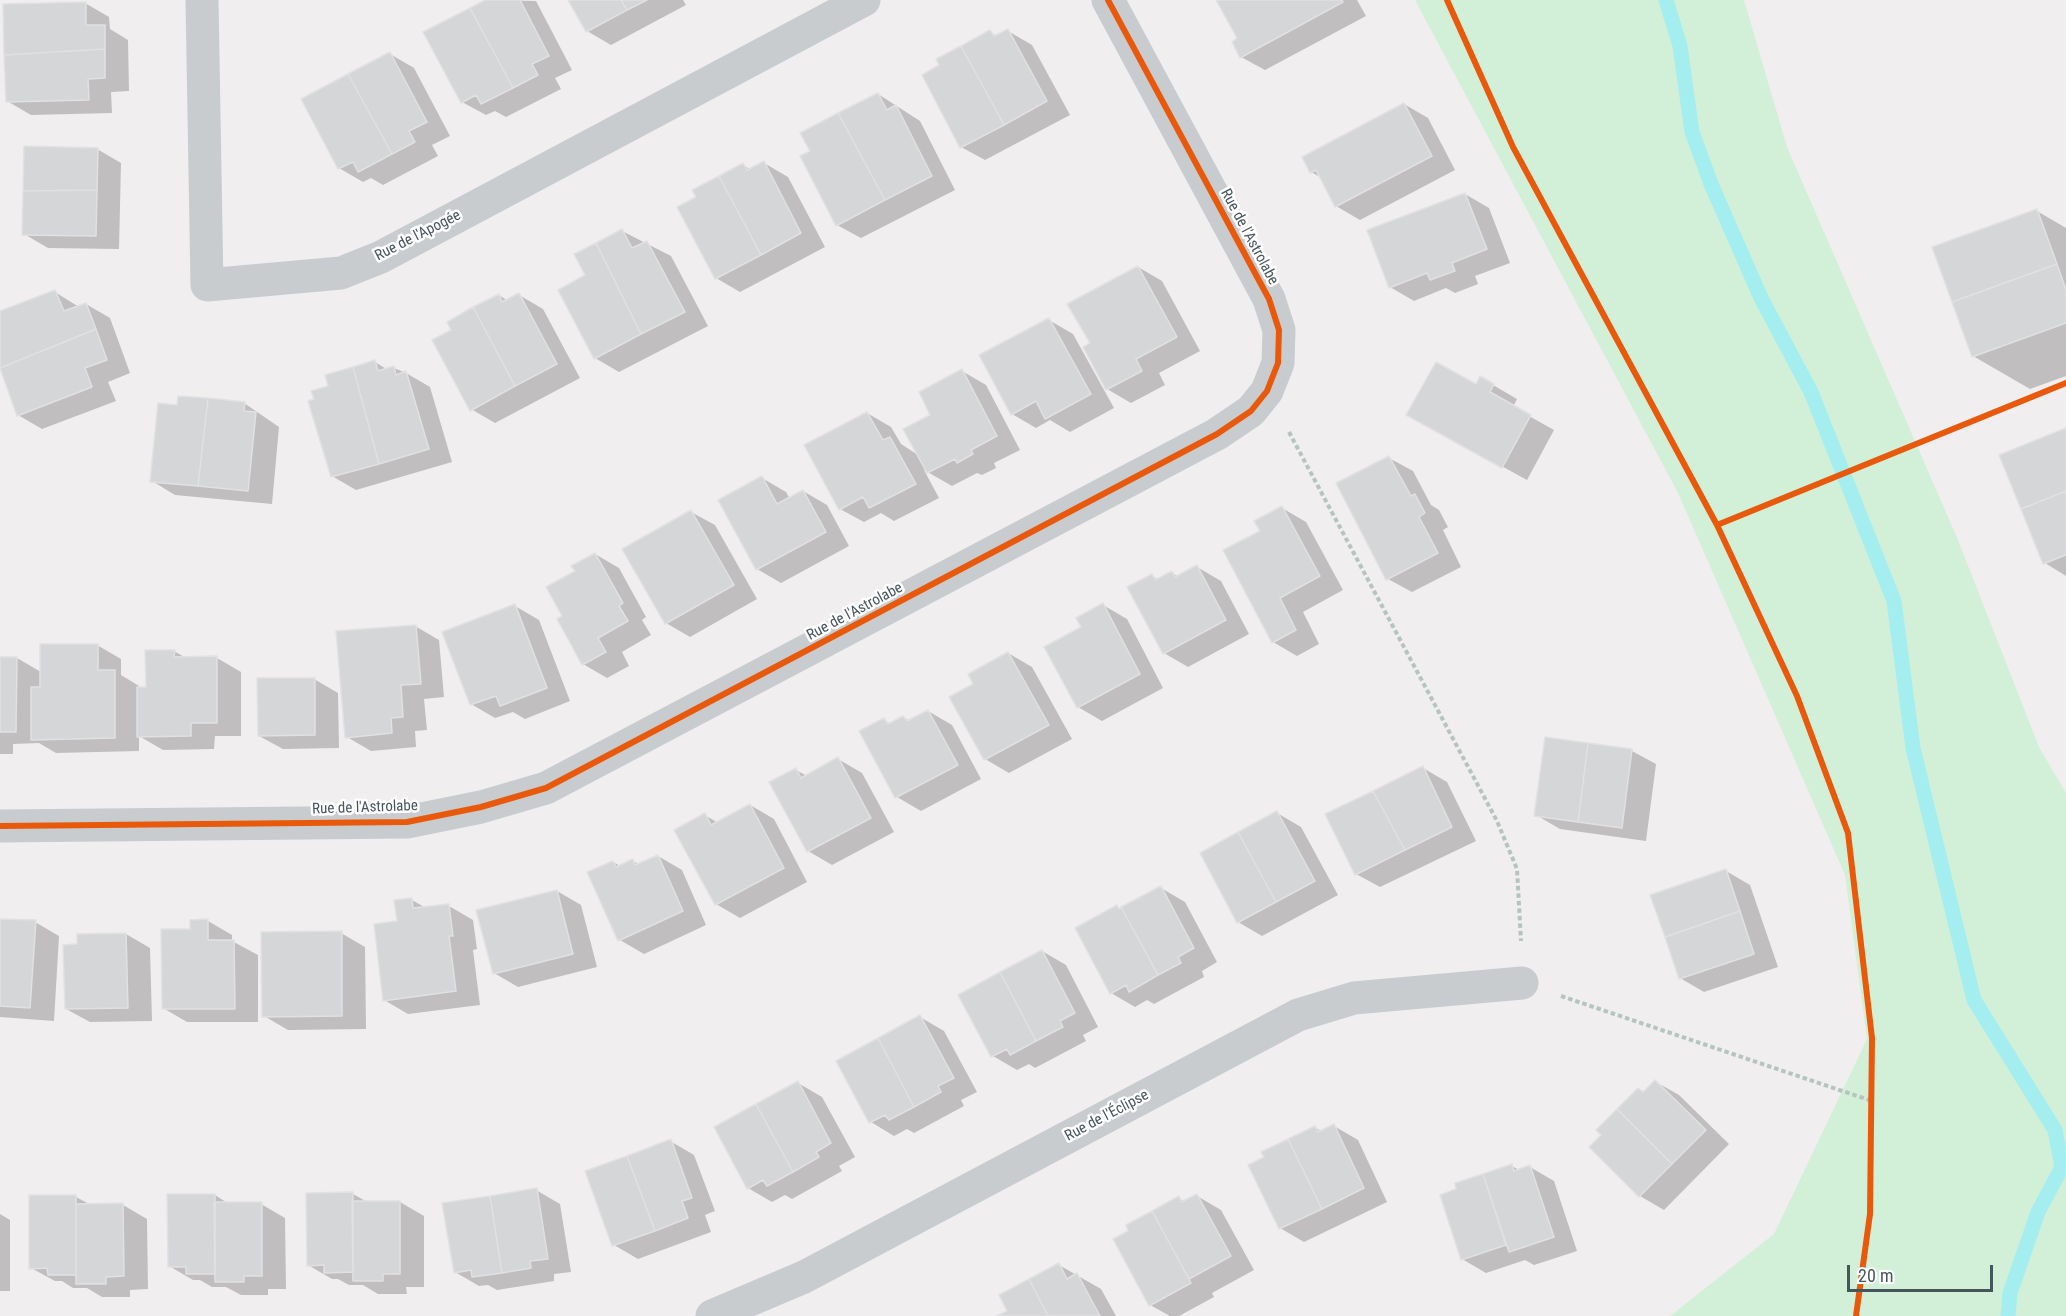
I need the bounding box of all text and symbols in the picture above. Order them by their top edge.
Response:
street label: Rue de l'Astrolabe [1216,186,1282,288]
street label: Rue de l'Apogée [372,207,464,265]
street label: Rue de l'Astrolabe [804,579,906,645]
street label: Rue de l'Astrolabe [312,797,418,819]
street label: Rue de l'Éclipse [1062,1086,1152,1146]
scale bar [1850,1253,1996,1291]
text: 20 m [1858,1265,1893,1286]

